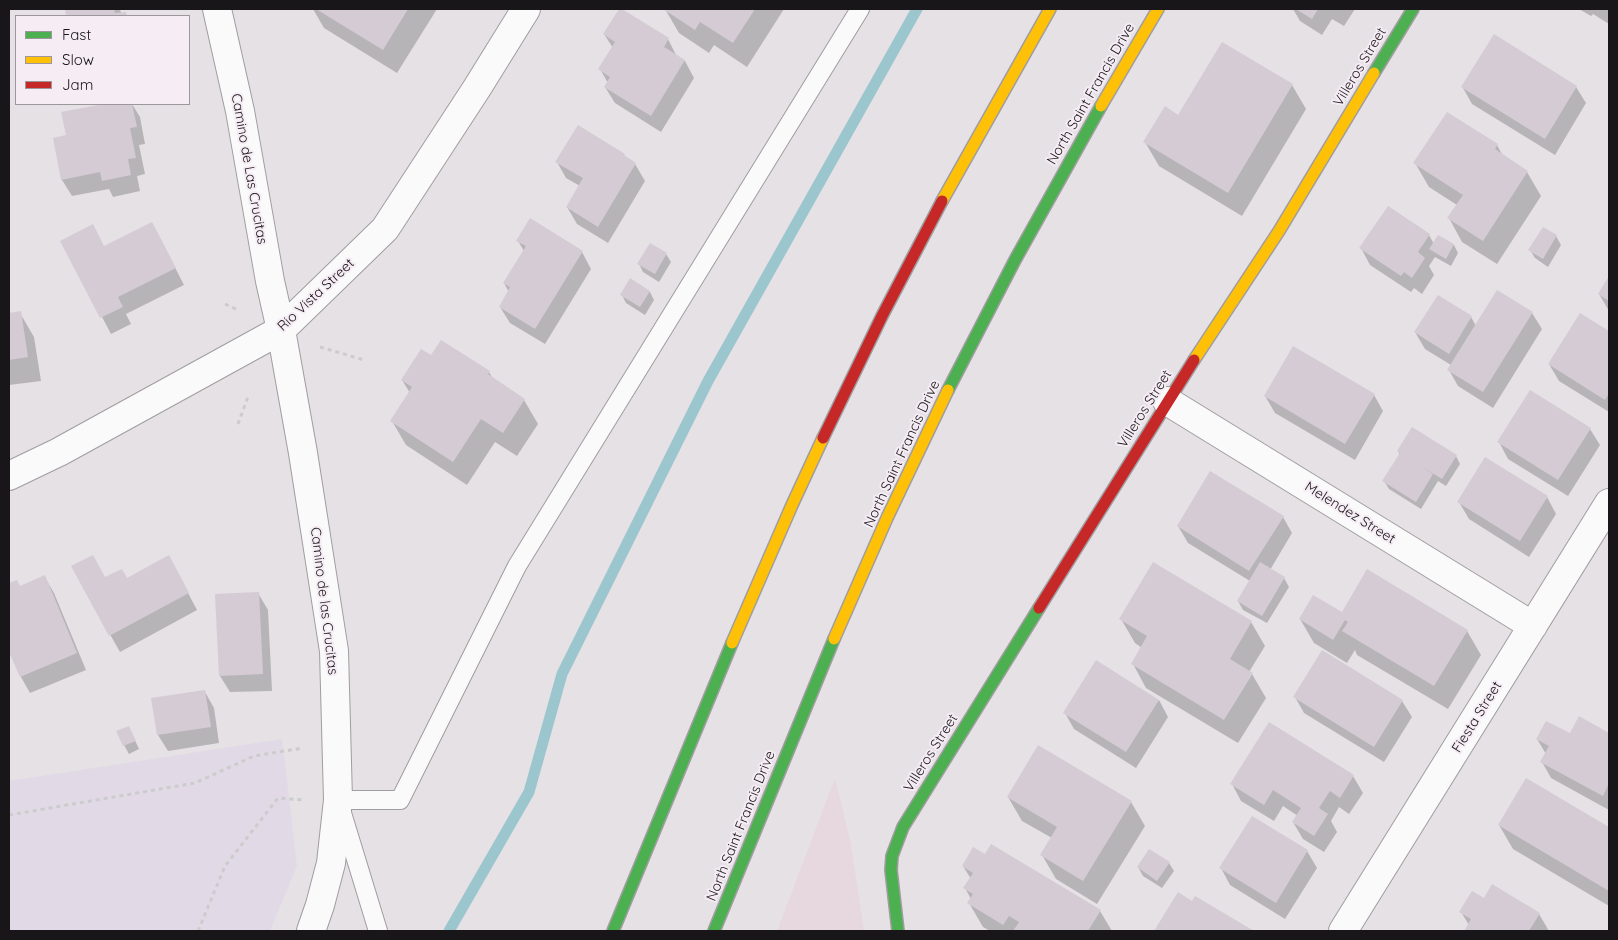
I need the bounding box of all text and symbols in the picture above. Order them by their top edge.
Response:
legend [15,15,190,105]
street label: North Saint Francis Drive [1044,20,1138,168]
text: Fast [62,25,91,44]
street label: Villeros Street [1330,25,1390,109]
text: Slow [62,50,94,69]
text: Jam [62,75,93,94]
street label: Camino de Las Crucitas [227,92,271,246]
street label: Rio Vista Street [274,255,358,335]
street label: Villeros Street [1114,367,1176,451]
street label: North Saint Francis Drive [860,378,944,530]
street label: Melendez Street [1302,478,1398,548]
street label: Camino de las Crucitas [307,526,341,676]
street label: Fiesta Street [1448,678,1506,756]
street label: Villeros Street [900,711,962,795]
street label: North Saint Francis Drive [703,748,779,904]

